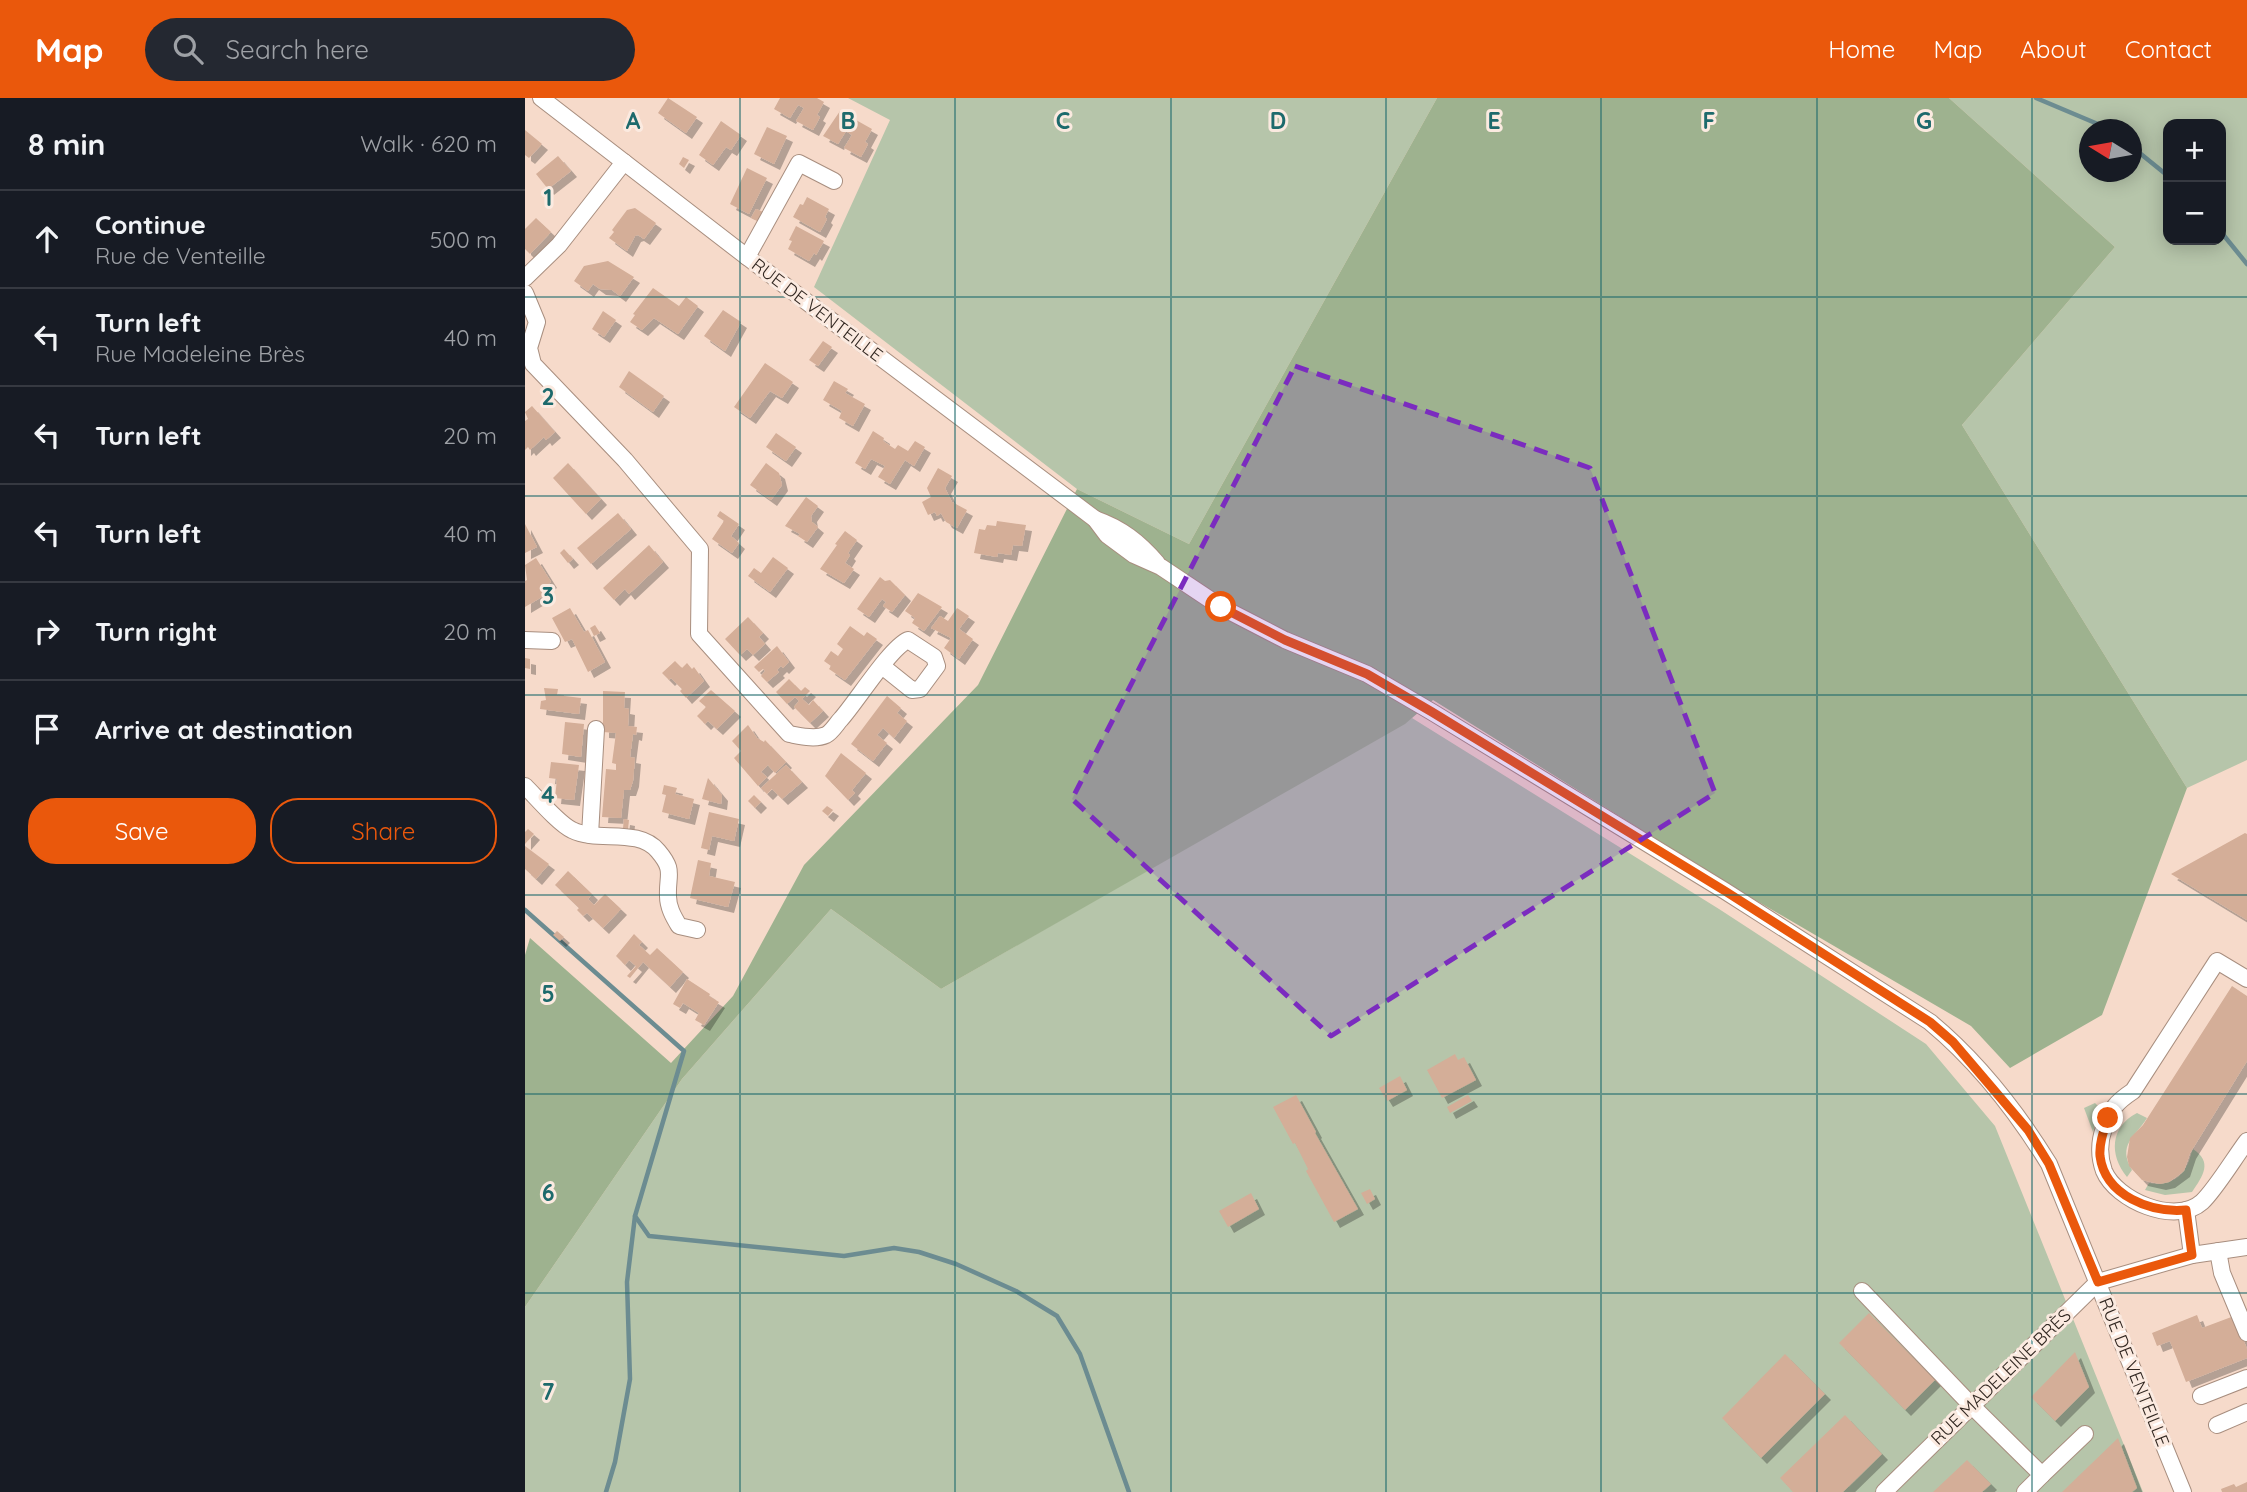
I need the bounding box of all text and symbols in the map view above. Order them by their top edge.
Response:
search box [145,18,635,81]
text: Map [35,29,103,70]
icon: search [169,30,207,68]
text: Search here [225,33,369,66]
text: Home [1828,34,1895,64]
text: Map [1933,34,1982,64]
text: About [2020,34,2087,64]
text: Contact [2125,34,2212,64]
text: A [626,106,641,135]
text: B [840,106,856,135]
text: C [1056,106,1070,135]
text: D [1270,106,1286,135]
text: E [1487,106,1501,135]
text: F [1703,106,1715,135]
text: G [1916,106,1932,135]
north arrow [2079,119,2142,182]
map controls [2163,119,2226,245]
button: + [2163,119,2226,182]
text: 8 min [28,125,105,163]
text: Walk · 620 m [360,129,497,158]
button: − [2163,182,2226,245]
text: 1 [544,183,552,212]
text: Continue [95,208,206,241]
icon: ahead [28,220,66,258]
text: 500 m [430,225,497,254]
text: Rue de Venteille [95,241,266,270]
street label: RUE DE VENTEILLE [747,253,887,366]
text: Turn left [95,306,202,339]
icon: left [28,318,66,356]
text: 40 m [444,323,497,352]
text: Rue Madeleine Brès [95,339,305,368]
text: 2 [541,382,555,411]
icon: left [28,416,66,454]
text: Turn left [95,419,202,452]
text: 20 m [443,421,497,450]
icon: left [28,514,66,552]
text: Turn left [95,517,202,550]
text: 40 m [444,519,497,548]
text: 3 [542,581,554,610]
route start [1205,591,1236,622]
icon: right [28,612,66,650]
text: Turn right [95,615,217,648]
text: 20 m [443,617,497,646]
icon: arrive [28,710,66,748]
text: Arrive at destination [95,713,353,746]
text: 4 [541,780,555,809]
button: Save [28,798,256,864]
button: Share [270,798,497,864]
text: 5 [541,979,555,1008]
route end [2092,1102,2123,1133]
text: 6 [542,1178,554,1207]
street label: RUE DE VENTEILLE [2094,1294,2175,1450]
street label: RUE MADELEINE BRÈS [1926,1304,2076,1450]
text: 7 [542,1377,555,1406]

